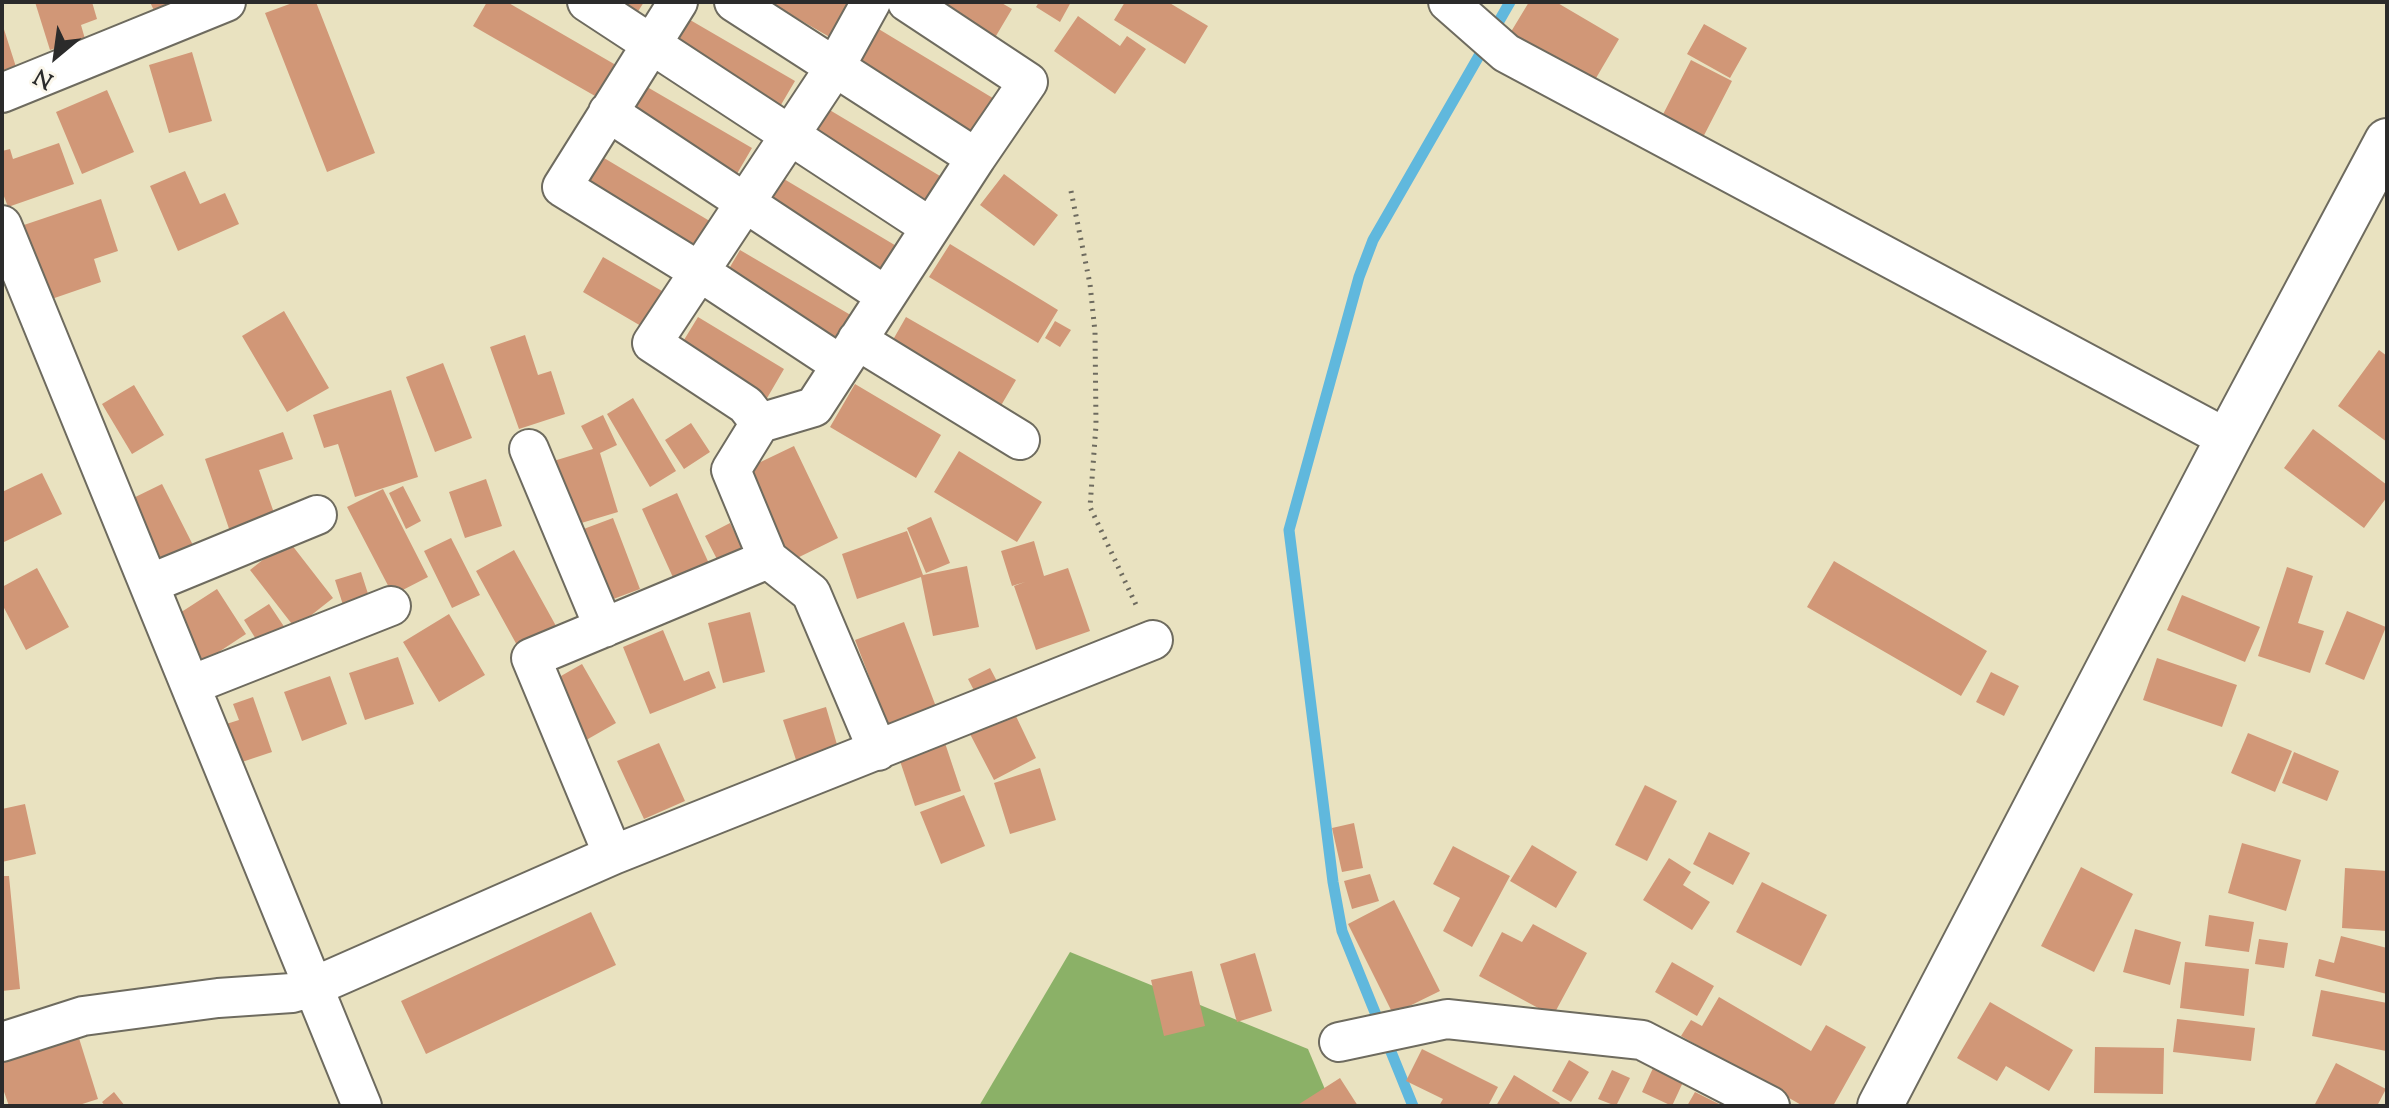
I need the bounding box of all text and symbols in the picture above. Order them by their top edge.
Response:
north arrow [16,16,96,96]
text: N [29,59,60,95]

